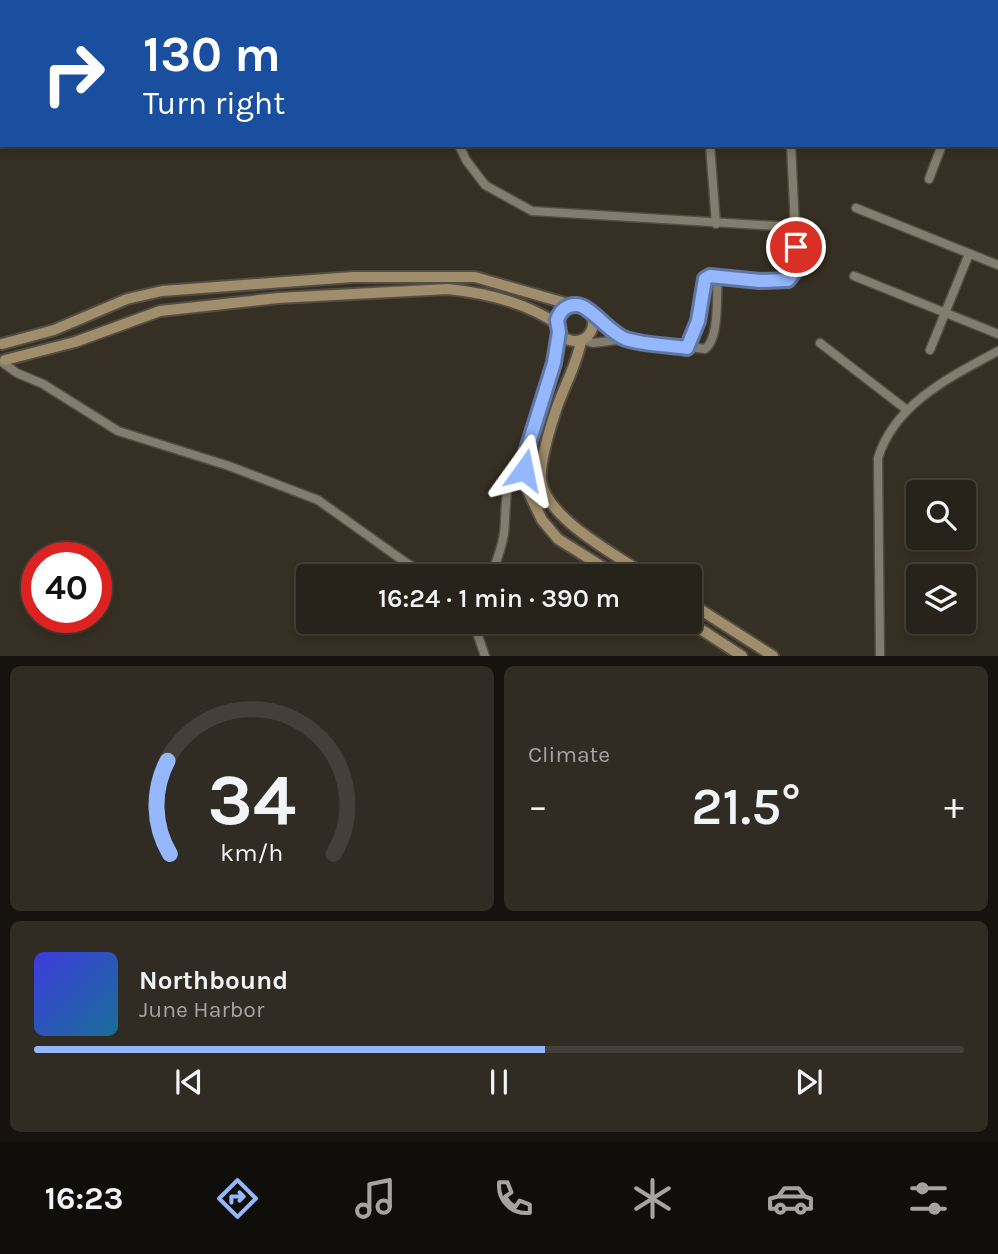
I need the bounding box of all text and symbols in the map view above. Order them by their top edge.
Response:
text: 130 m [143,26,281,83]
icon: right [28,28,119,119]
text: Turn right [143,85,285,122]
pin [766,217,826,277]
icon: arrive [777,228,815,266]
position arrow [487,433,561,507]
map controls [906,480,976,634]
button: search [906,480,976,550]
speed limit sign: 40 [21,542,112,633]
button: layers [906,564,976,634]
text: 16:24 · 1 min · 390 m [378,583,620,614]
text: Climate [528,741,610,768]
text: 34 [208,758,296,843]
text: 21.5° [691,776,801,837]
text: − [528,784,548,829]
text: + [944,784,964,829]
text: km/h [220,838,284,867]
text: Northbound [139,965,288,996]
text: June Harbor [139,996,264,1023]
icon: previous [170,1063,208,1101]
icon: pause [480,1063,518,1101]
icon: next [790,1063,828,1101]
icon: directions [213,1174,262,1223]
icon: music [351,1174,400,1223]
icon: phone [489,1174,538,1223]
icon: climate [628,1174,677,1223]
icon: car [766,1174,815,1223]
icon: filters [904,1174,953,1223]
text: 16:23 [45,1180,123,1217]

